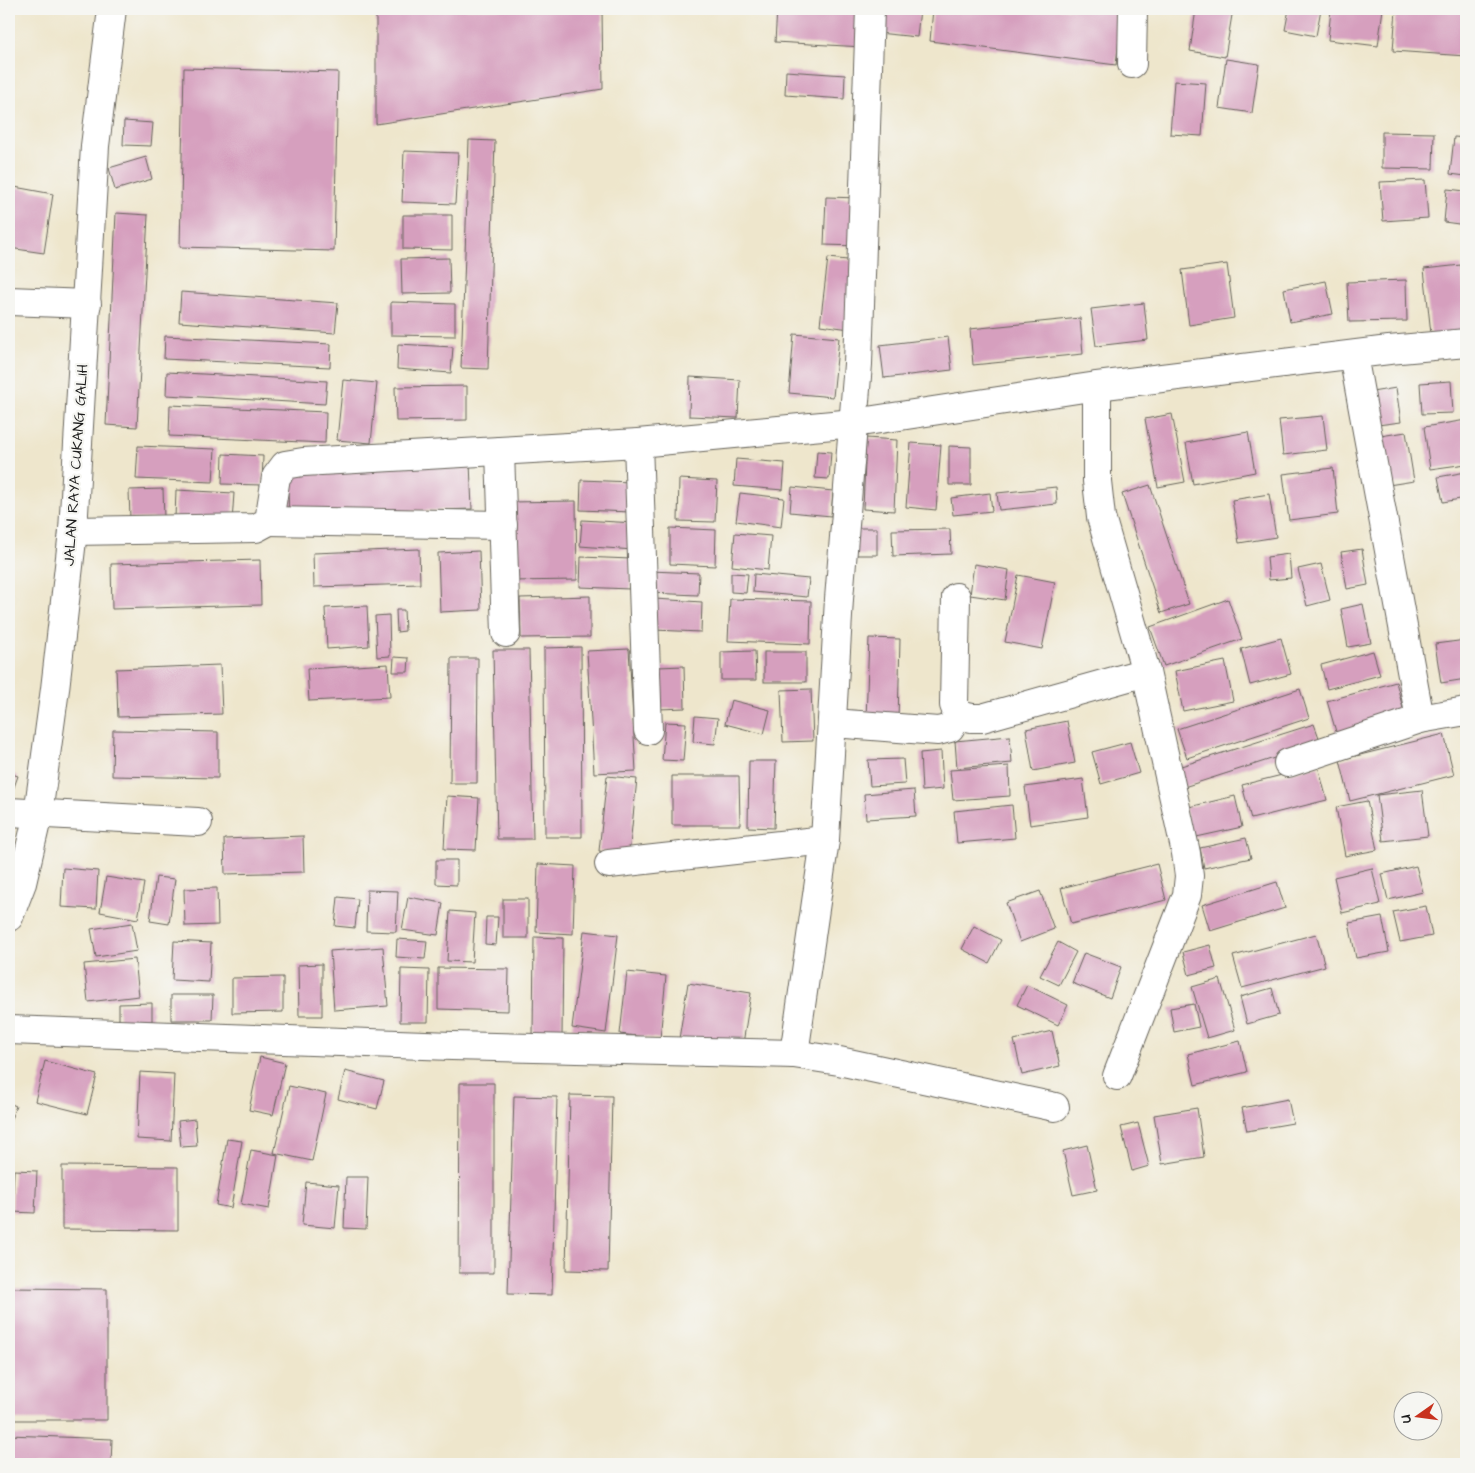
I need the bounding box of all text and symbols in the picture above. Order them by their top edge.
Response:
street label: JALAN RAYA CUKANG GALIH [58,363,94,567]
north arrow [1392,1390,1442,1440]
text: U [1396,1413,1417,1425]

